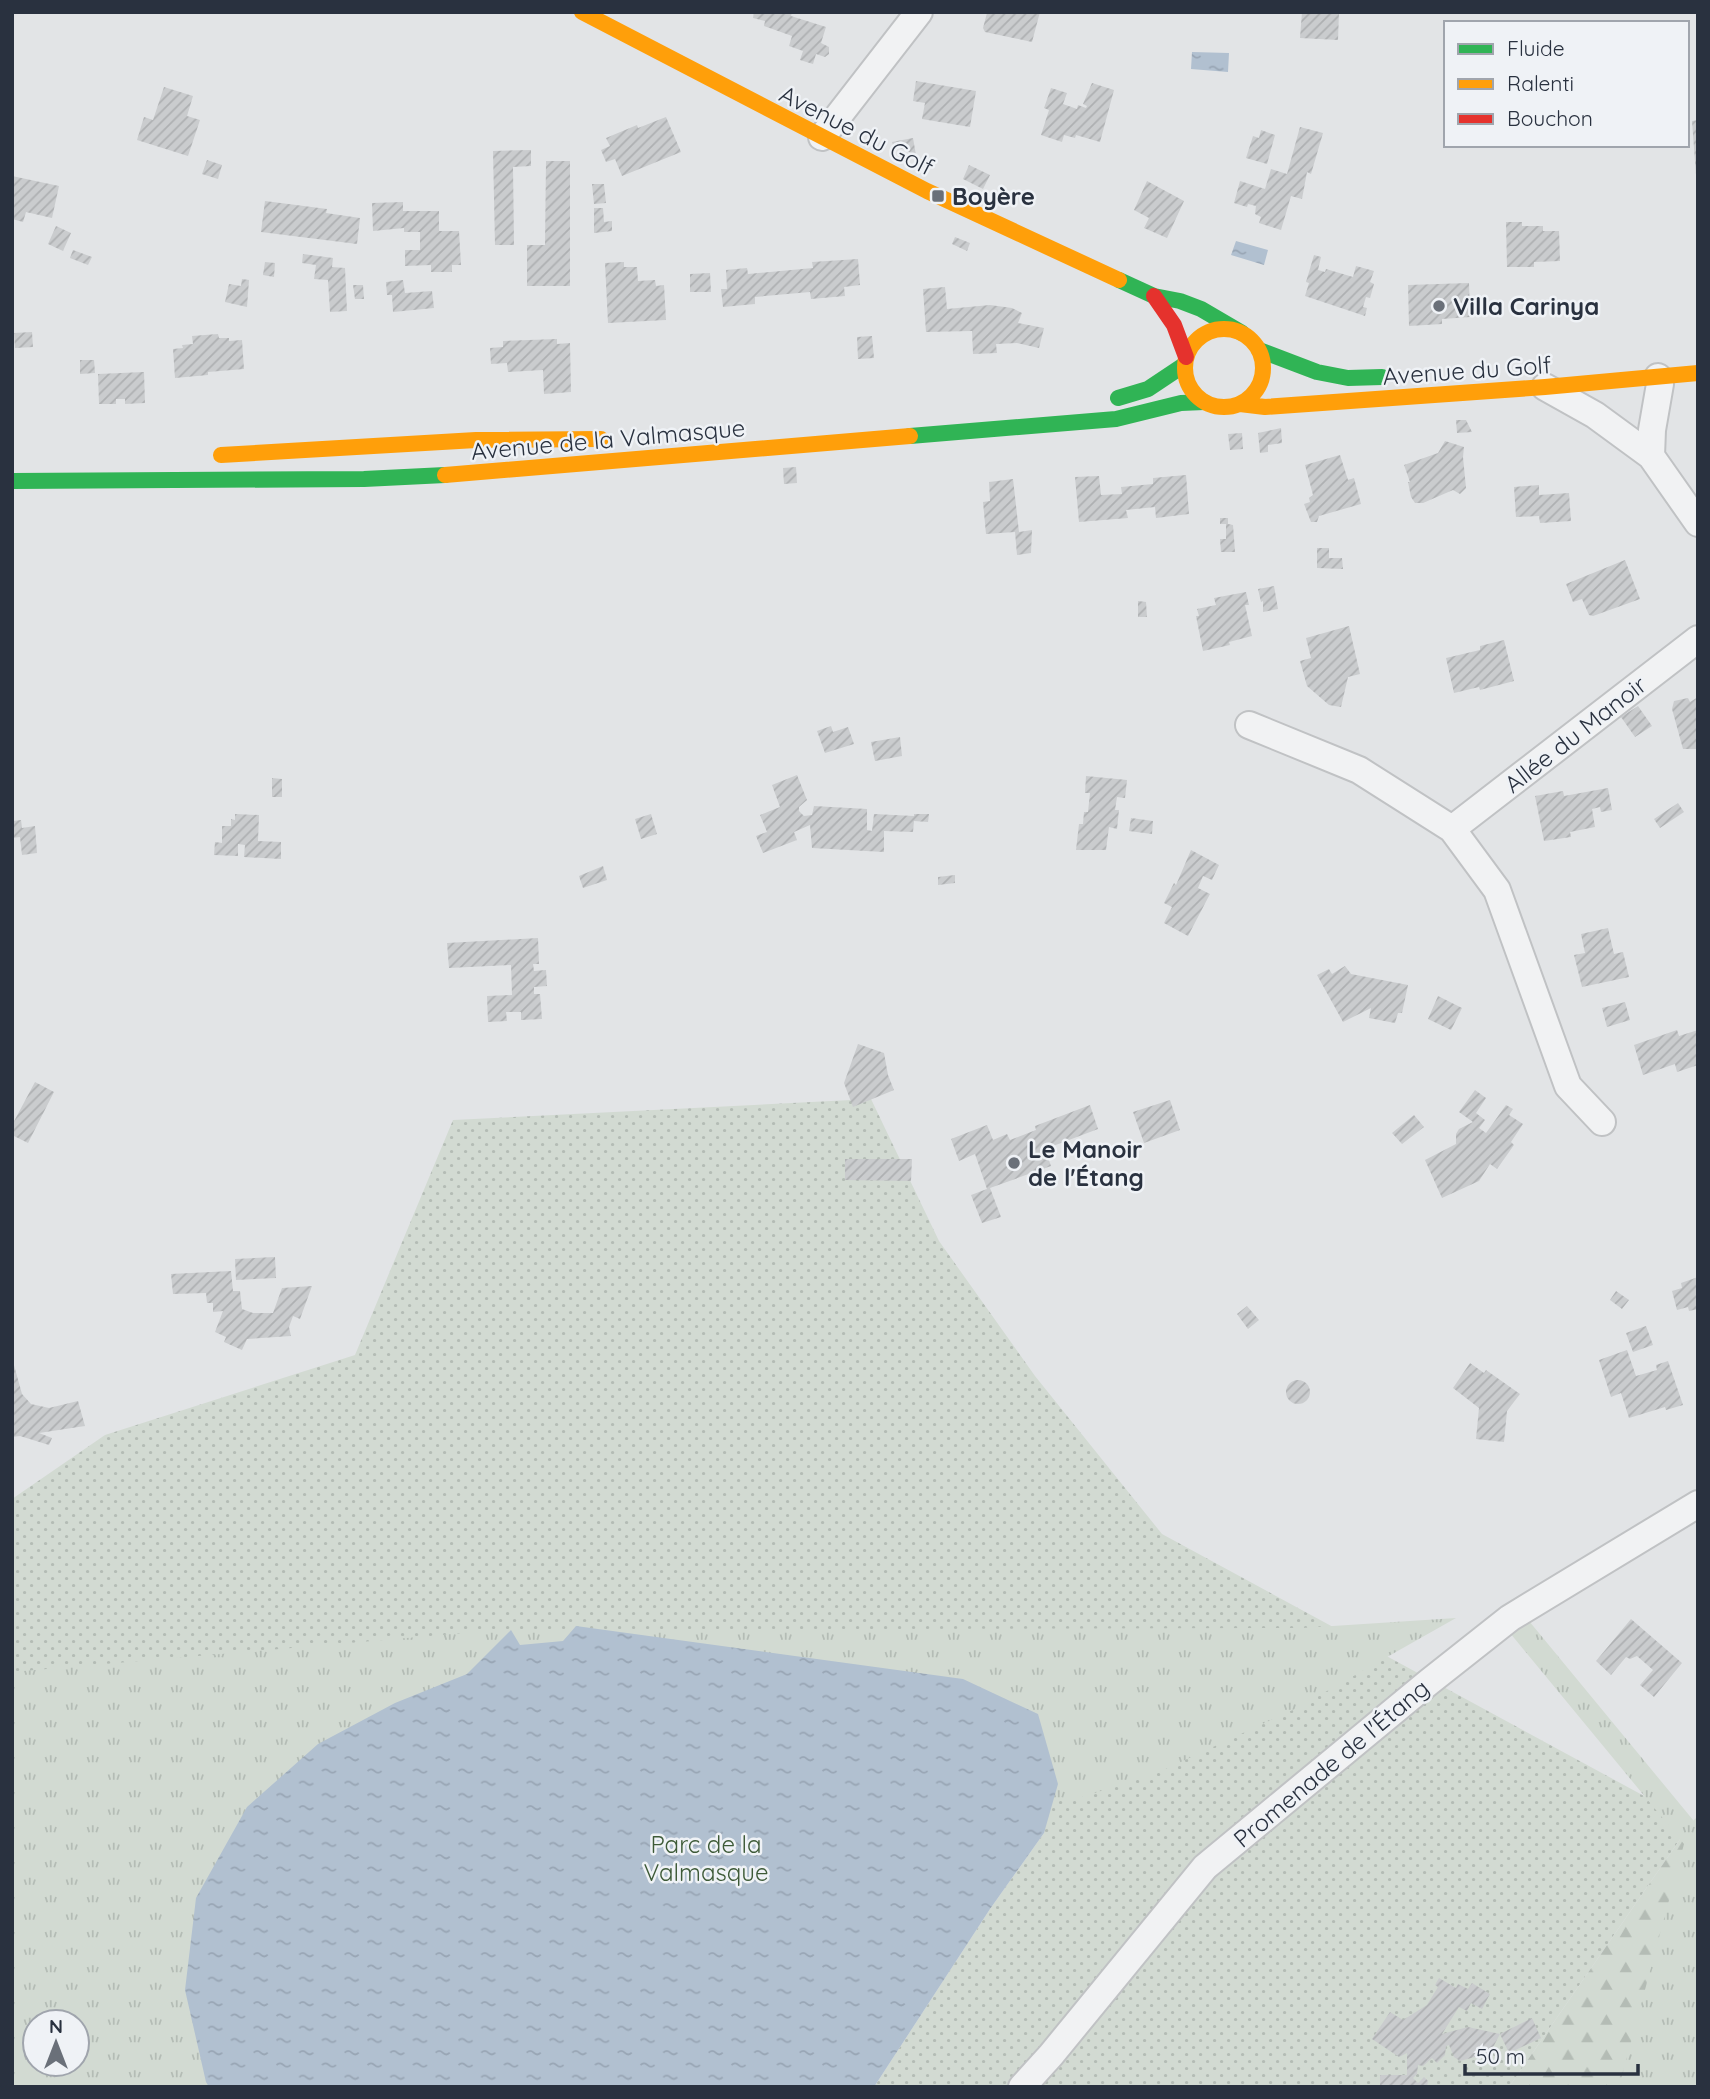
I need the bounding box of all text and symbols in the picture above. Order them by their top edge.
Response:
legend [1444,21,1689,147]
text: Fluide [1507,35,1565,61]
text: Ralenti [1507,70,1574,96]
street label: Avenue du Golf [775,78,939,182]
text: Bouchon [1507,105,1593,131]
place label: Boyère [952,181,1035,211]
marker: Boyère [930,188,946,204]
place label: Villa Carinya [1453,291,1599,321]
marker: Villa Carinya [1431,298,1447,314]
street label: Avenue du Golf [1382,349,1553,391]
street label: Avenue de la Valmasque [470,412,746,466]
street label: Allée du Manoir [1498,669,1652,799]
place label: Le Manoir de l'Étang [1028,1134,1144,1192]
marker: Le Manoir de l'Étang [1006,1155,1022,1171]
street label: Promenade de l'Étang [1227,1672,1435,1854]
park label: Parc de la Valmasque [643,1829,769,1887]
north arrow [21,2008,91,2078]
text: N [49,2014,63,2038]
scale bar [1465,2032,1638,2076]
text: 50 m [1476,2043,1525,2069]

